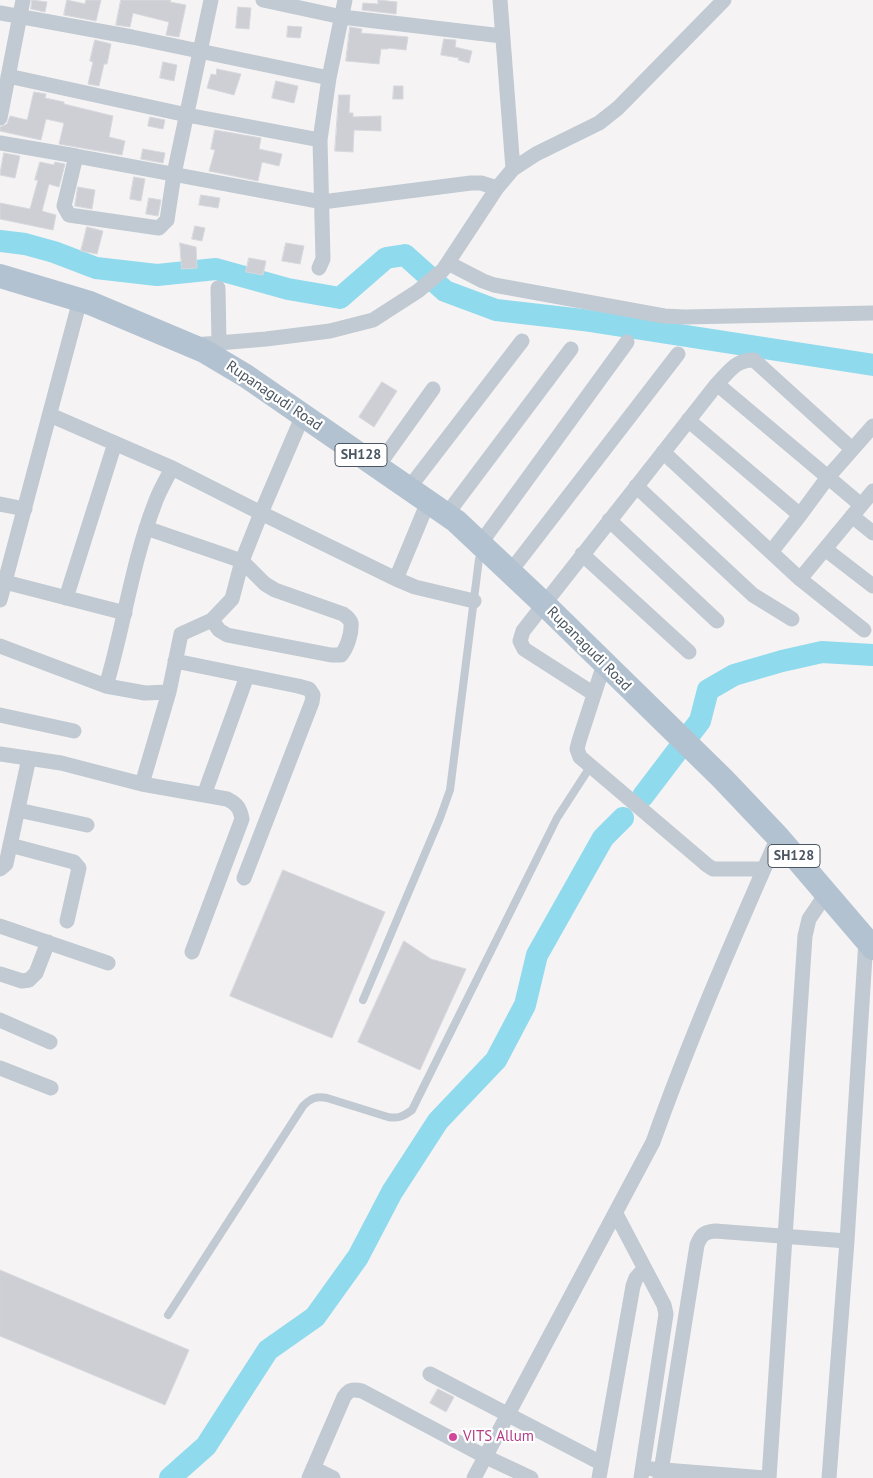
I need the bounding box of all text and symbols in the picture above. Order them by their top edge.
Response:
street label: Rupanagudi Road [223,357,325,435]
road number: SH128 [335,444,387,466]
street label: Rupanagudi Road [543,603,635,695]
road number: SH128 [768,844,820,868]
place label: VITS Allum [463,1428,534,1446]
marker: VITS Allum [447,1431,459,1443]

